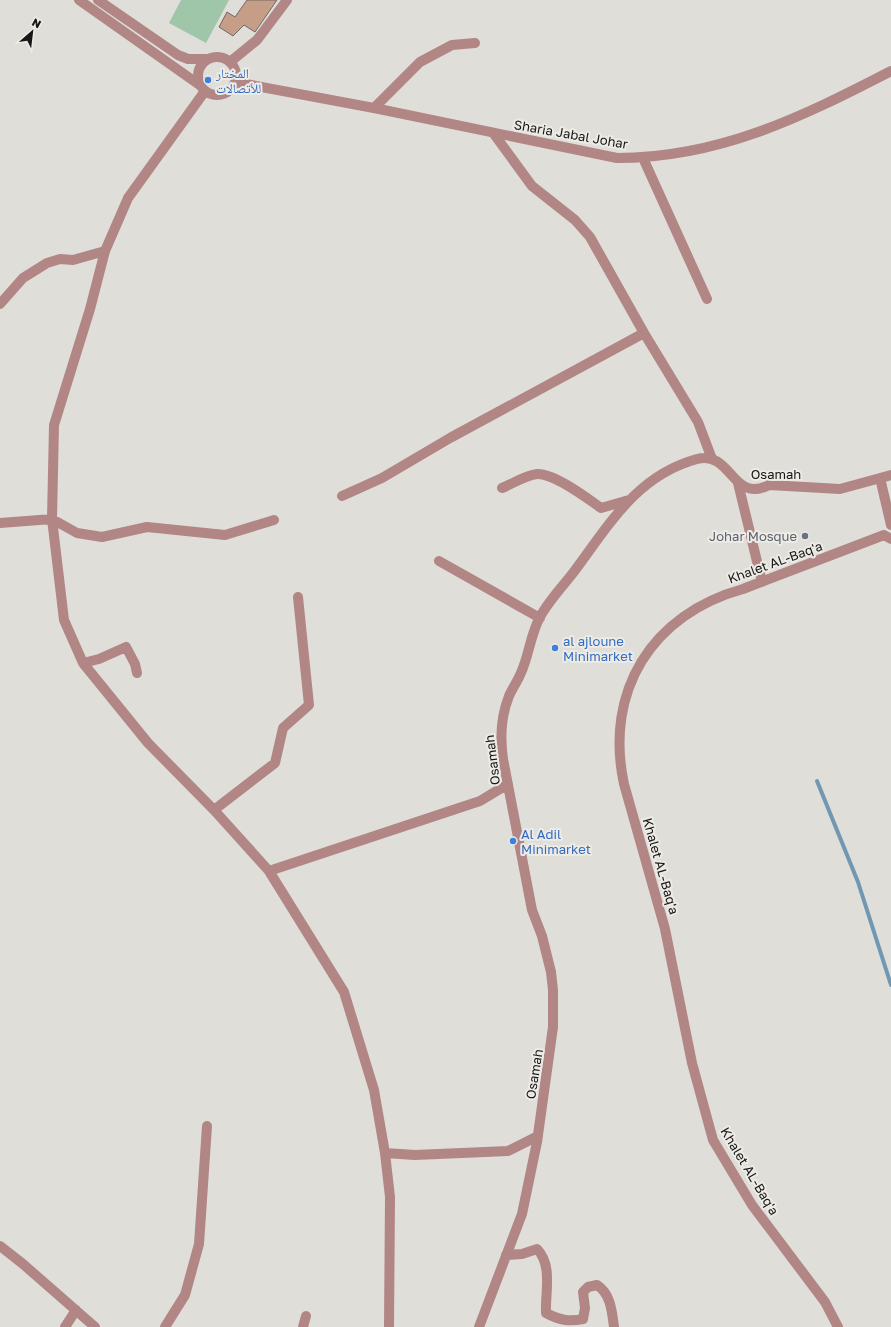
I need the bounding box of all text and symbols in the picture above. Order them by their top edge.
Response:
north arrow [12,12,52,52]
text: N [30,15,44,30]
place label: المختار للأتصالات [215,65,261,96]
marker: المختار للأتصالات [203,75,213,85]
street label: Sharia Jabal Johar [513,116,629,152]
street label: Osamah [751,466,801,482]
place label: Johar Mosque [709,528,797,544]
marker: Johar Mosque [800,531,810,541]
street label: Khalet AL-Baq'a [725,537,825,587]
place label: al ajloune Minimarket [563,633,633,664]
marker: al ajloune Minimarket [550,643,560,653]
street label: Osamah [481,734,503,786]
street label: Khalet AL-Baq'a [640,816,682,916]
place label: Al Adil Minimarket [521,826,591,857]
marker: Al Adil Minimarket [508,836,518,846]
street label: Osamah [522,1048,546,1100]
street label: Khalet AL-Baq'a [717,1124,783,1218]

